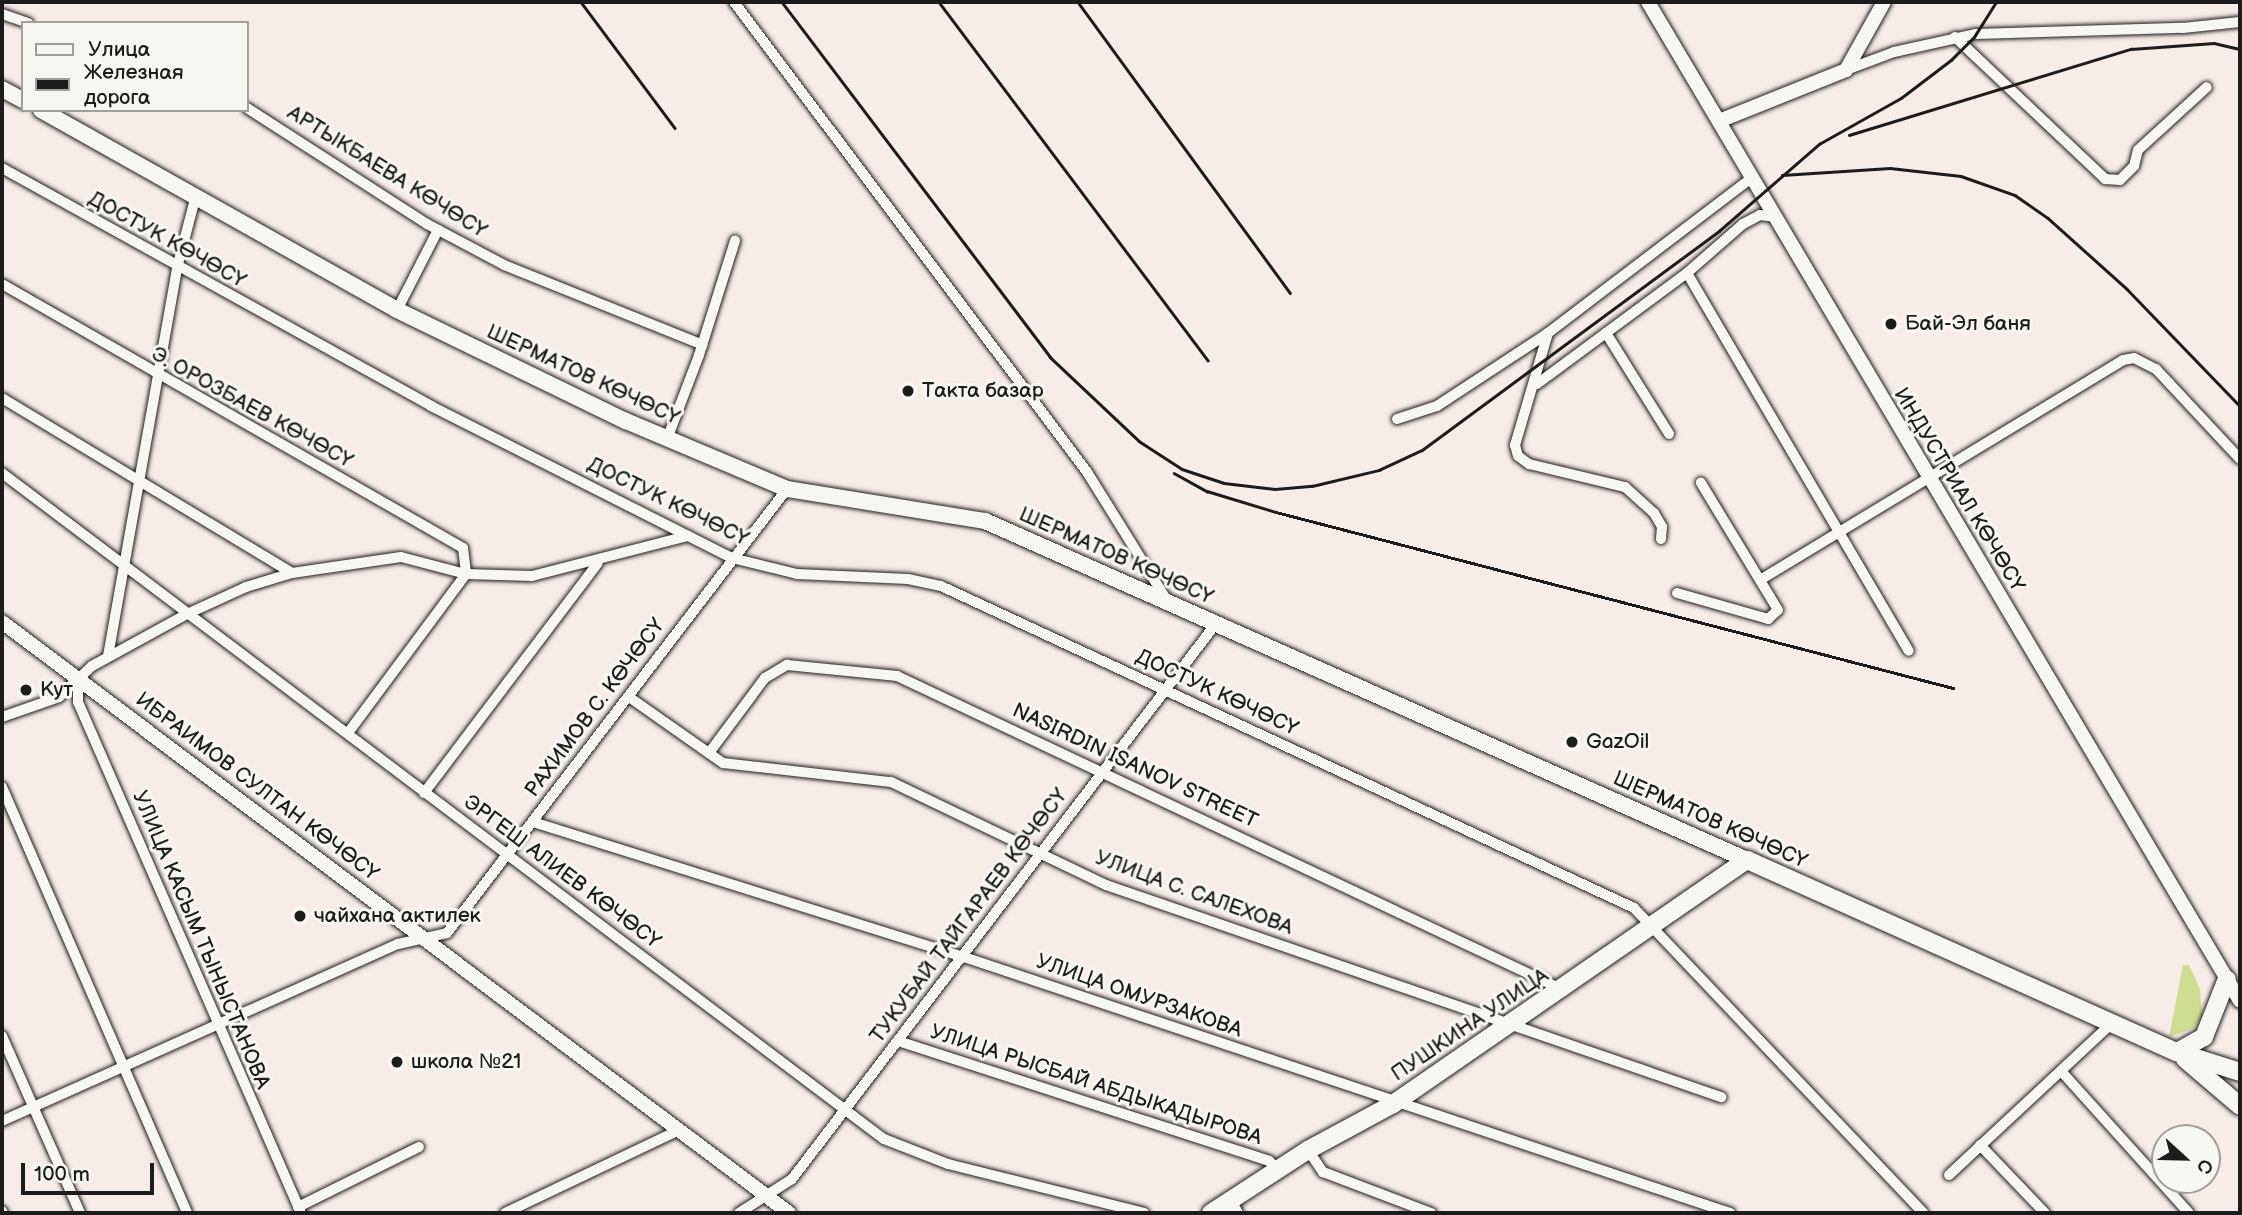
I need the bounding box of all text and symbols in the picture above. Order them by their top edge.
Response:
legend [21,21,248,112]
text: Улица [88,37,150,62]
text: Железная дорога [84,60,184,110]
street label: АРТЫКБАЕВА КӨЧӨСҮ [283,100,491,244]
street label: ДОСТУК КӨЧӨСҮ [84,186,250,294]
place label: Бай-Эл баня [1905,311,2031,337]
marker: Бай-Эл баня [1883,316,1899,332]
street label: ШЕРМАТОВ КӨЧӨСҮ [482,319,684,431]
street label: Э. ОРОЗБАЕВ КӨЧӨСҮ [147,342,357,474]
place label: Такта базар [922,378,1043,404]
marker: Такта базар [900,383,916,399]
street label: ИНДУСТРИАЛ КӨЧӨСҮ [1888,383,2030,597]
street label: ДОСТУК КӨЧӨСҮ [583,452,753,552]
street label: ШЕРМАТОВ КӨЧӨСҮ [1015,502,1217,610]
street label: РАХИМОВ С. КӨЧӨСҮ [520,614,670,802]
street label: ДОСТУК КӨЧӨСҮ [1132,644,1302,742]
place label: Кут [40,677,73,703]
marker: Кут [18,682,34,698]
street label: ИБРАИМОВ СУЛТАН КӨЧӨСҮ [130,687,384,887]
street label: NASIRDIN ISANOV STREET [1008,698,1262,834]
place label: GazOil [1586,729,1649,755]
marker: GazOil [1564,734,1580,750]
street label: ШЕРМАТОВ КӨЧӨСҮ [1609,766,1811,874]
street label: ТУКУБАЙ ТАЙГАРАЕВ КӨЧӨСҮ [865,784,1073,1048]
street label: УЛИЦА КАСЫМ ТЫНЫСТАНОВА [127,787,275,1093]
street label: ЭРГЕШ АЛИЕВ КӨЧӨСҮ [458,790,666,954]
street label: УЛИЦА С. САЛЕХОВА [1092,846,1296,940]
place label: чайхана актилек [314,903,481,929]
marker: чайхана актилек [292,908,308,924]
street label: УЛИЦА ОМУРЗАКОВА [1033,949,1245,1043]
street label: ПУШКИНА УЛИЦА [1387,963,1553,1087]
street label: УЛИЦА РЫСБАЙ АБДЫКАДЫРОВА [927,1019,1265,1151]
place label: школа №21 [411,1049,521,1075]
marker: школа №21 [389,1054,405,1070]
north arrow [2151,1124,2221,1194]
scale bar [24,1148,158,1192]
text: С [2191,1156,2217,1177]
text: 100 m [34,1162,90,1187]

